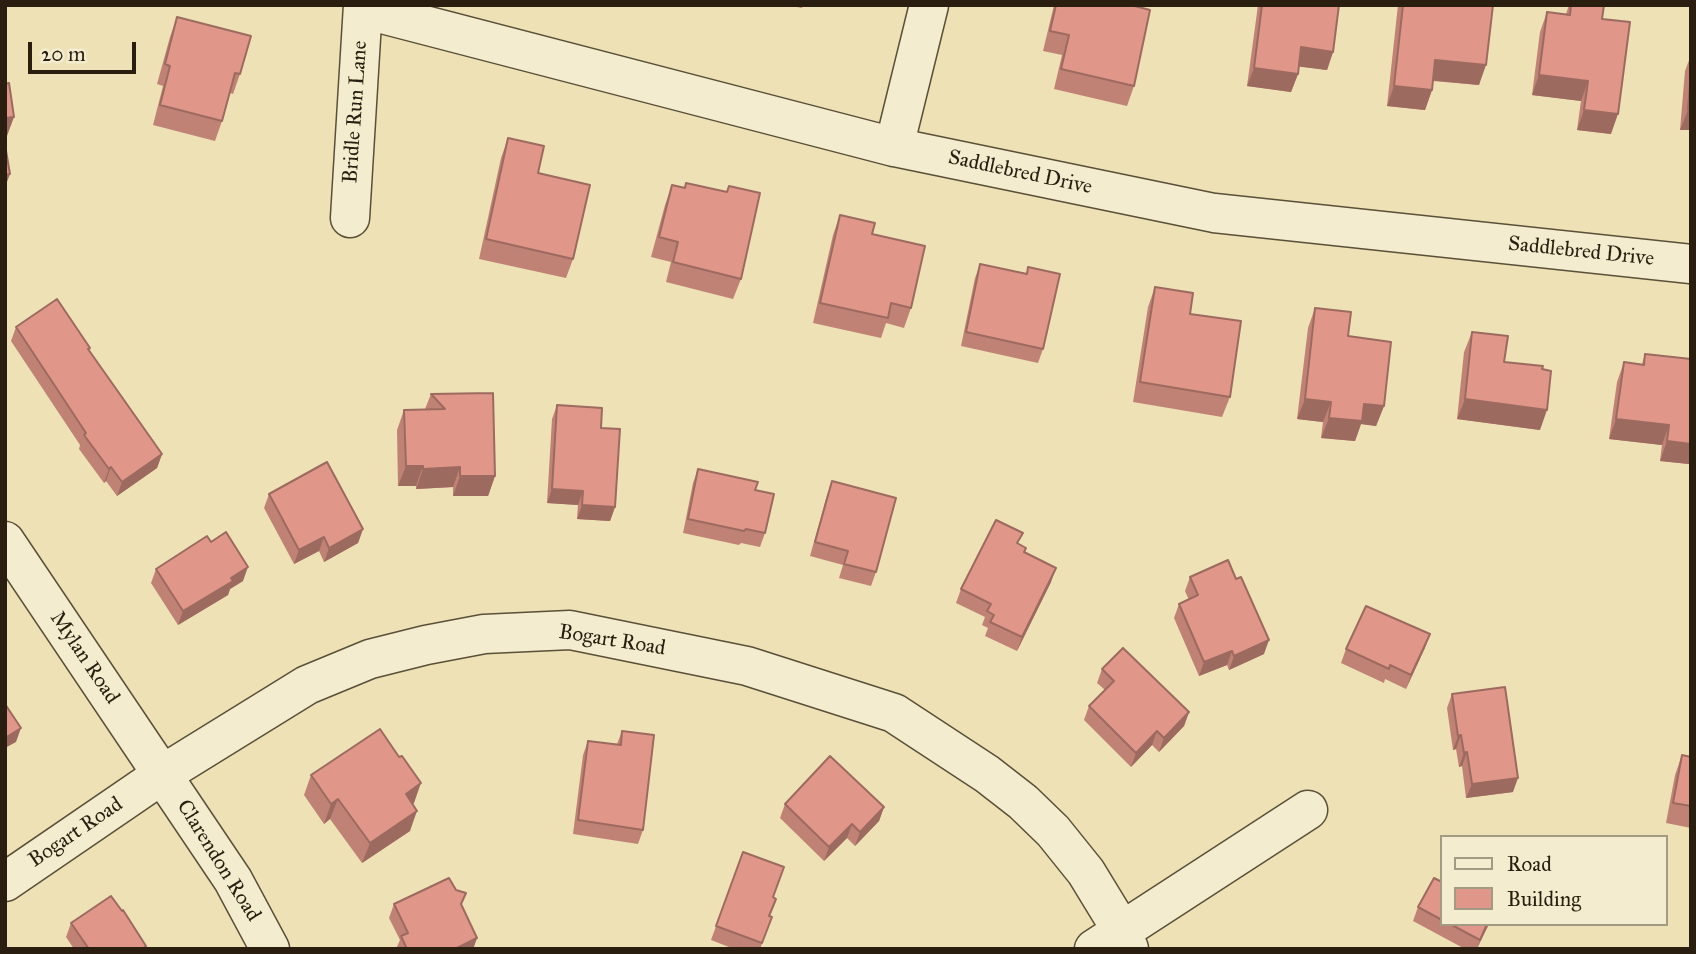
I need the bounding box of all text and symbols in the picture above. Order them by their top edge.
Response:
scale bar [32,28,140,72]
street label: Bridle Run Lane [338,40,374,184]
text: 20 m [41,41,86,67]
street label: Saddlebred Drive [946,145,1094,201]
street label: Saddlebred Drive [1507,232,1655,272]
street label: Mylan Road [44,607,124,709]
street label: Bogart Road [557,620,667,662]
street label: Bogart Road [24,792,128,874]
street label: Clarendon Road [171,796,265,926]
legend [1440,835,1668,926]
text: Road [1507,851,1552,877]
text: Building [1507,886,1581,912]

